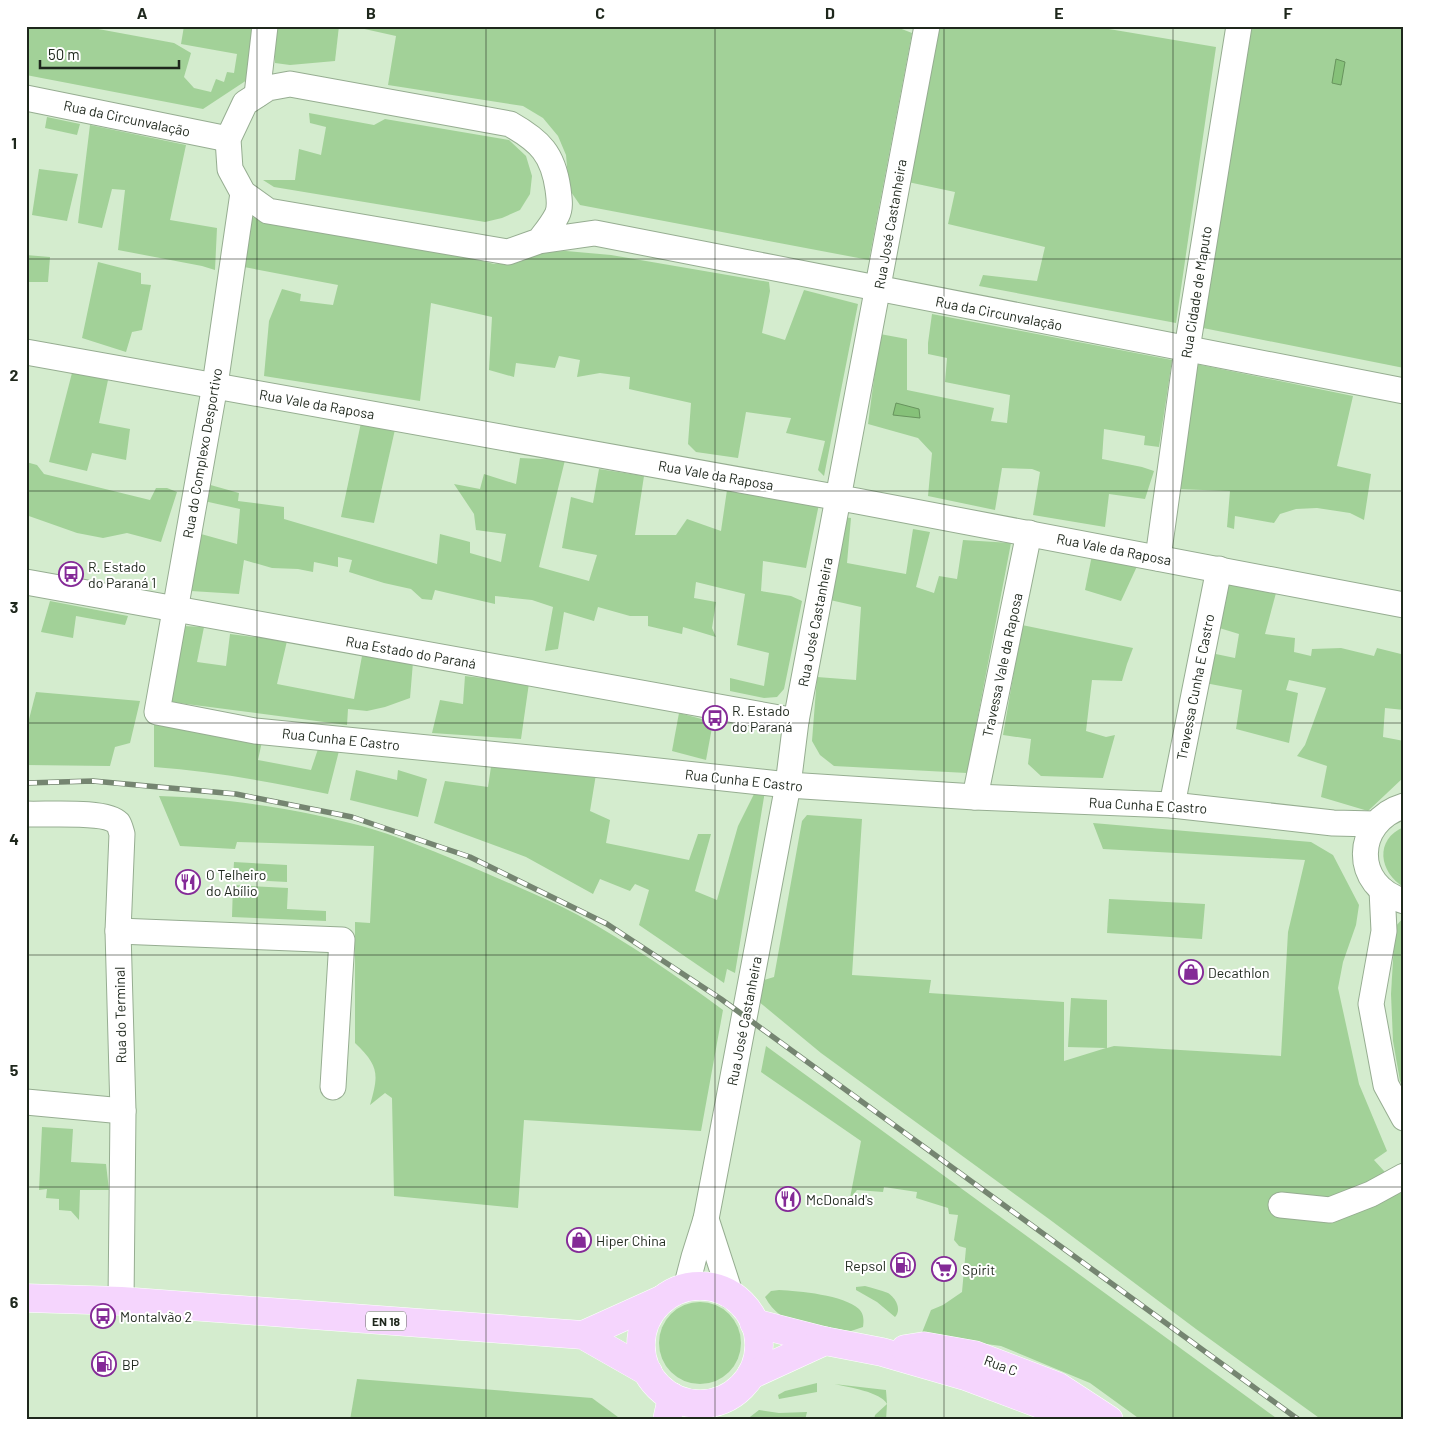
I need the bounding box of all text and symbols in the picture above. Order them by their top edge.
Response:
text: A [137,3,148,22]
text: B [366,3,376,22]
text: C [595,3,605,22]
text: D [825,3,835,22]
text: E [1054,3,1064,22]
text: F [1284,3,1293,22]
scale bar [40,38,179,70]
text: 50 m [48,45,80,63]
street label: Rua da Circunvalação [62,96,192,140]
text: 1 [11,133,17,152]
street label: Rua José Castanheira [870,158,910,290]
street label: Rua Cidade de Maputo [1177,225,1215,359]
street label: Rua da Circunvalação [934,292,1064,334]
text: 2 [10,365,19,384]
street label: Rua do Complexo Desportivo [179,366,225,540]
street label: Rua Vale da Raposa [258,385,376,423]
street label: Rua Vale da Raposa [657,456,775,494]
street label: Rua Vale da Raposa [1055,530,1173,568]
street label: Rua José Castanheira [794,556,836,688]
place label: R. Estado do Paraná 1 [88,558,156,591]
bus stop icon: R. Estado do Paraná 1 [58,561,84,587]
street label: Travessa Vale da Raposa [978,591,1026,739]
text: 3 [10,597,18,616]
street label: Travessa Cunha E Castro [1172,612,1218,762]
street label: Rua Estado do Paraná [345,632,477,672]
place label: R. Estado do Paraná [732,702,792,735]
bus stop icon: R. Estado do Paraná [702,705,728,731]
street label: Rua Cunha E Castro [281,724,401,754]
street label: Rua Cunha E Castro [684,765,804,795]
street label: Rua Cunha E Castro [1088,793,1208,817]
text: 4 [9,829,19,848]
place label: O Telheiro do Abílio [206,866,266,899]
restaurant icon: O Telheiro do Abílio [175,869,201,895]
street label: Rua José Castanheira [723,955,765,1087]
shop icon: Decathlon [1178,959,1204,985]
place label: Decathlon [1208,964,1270,981]
street label: Rua do Terminal [111,966,129,1064]
text: 5 [10,1060,19,1079]
restaurant icon: McDonald's [775,1186,801,1212]
place label: McDonald's [806,1191,874,1208]
shop icon: Hiper China [566,1227,592,1253]
place label: Hiper China [596,1232,666,1249]
fuel station icon: Repsol [890,1252,916,1278]
supermarket icon: Spirit [931,1256,957,1282]
place label: Repsol [845,1257,886,1274]
place label: Spirit [962,1261,995,1278]
text: 6 [10,1292,19,1311]
bus stop icon: Montalvão 2 [90,1303,116,1329]
place label: Montalvão 2 [120,1308,192,1325]
road number: EN 18 [366,1312,406,1330]
fuel station icon: BP [91,1351,117,1377]
street label: Rua C [982,1351,1020,1379]
place label: BP [122,1356,139,1373]

